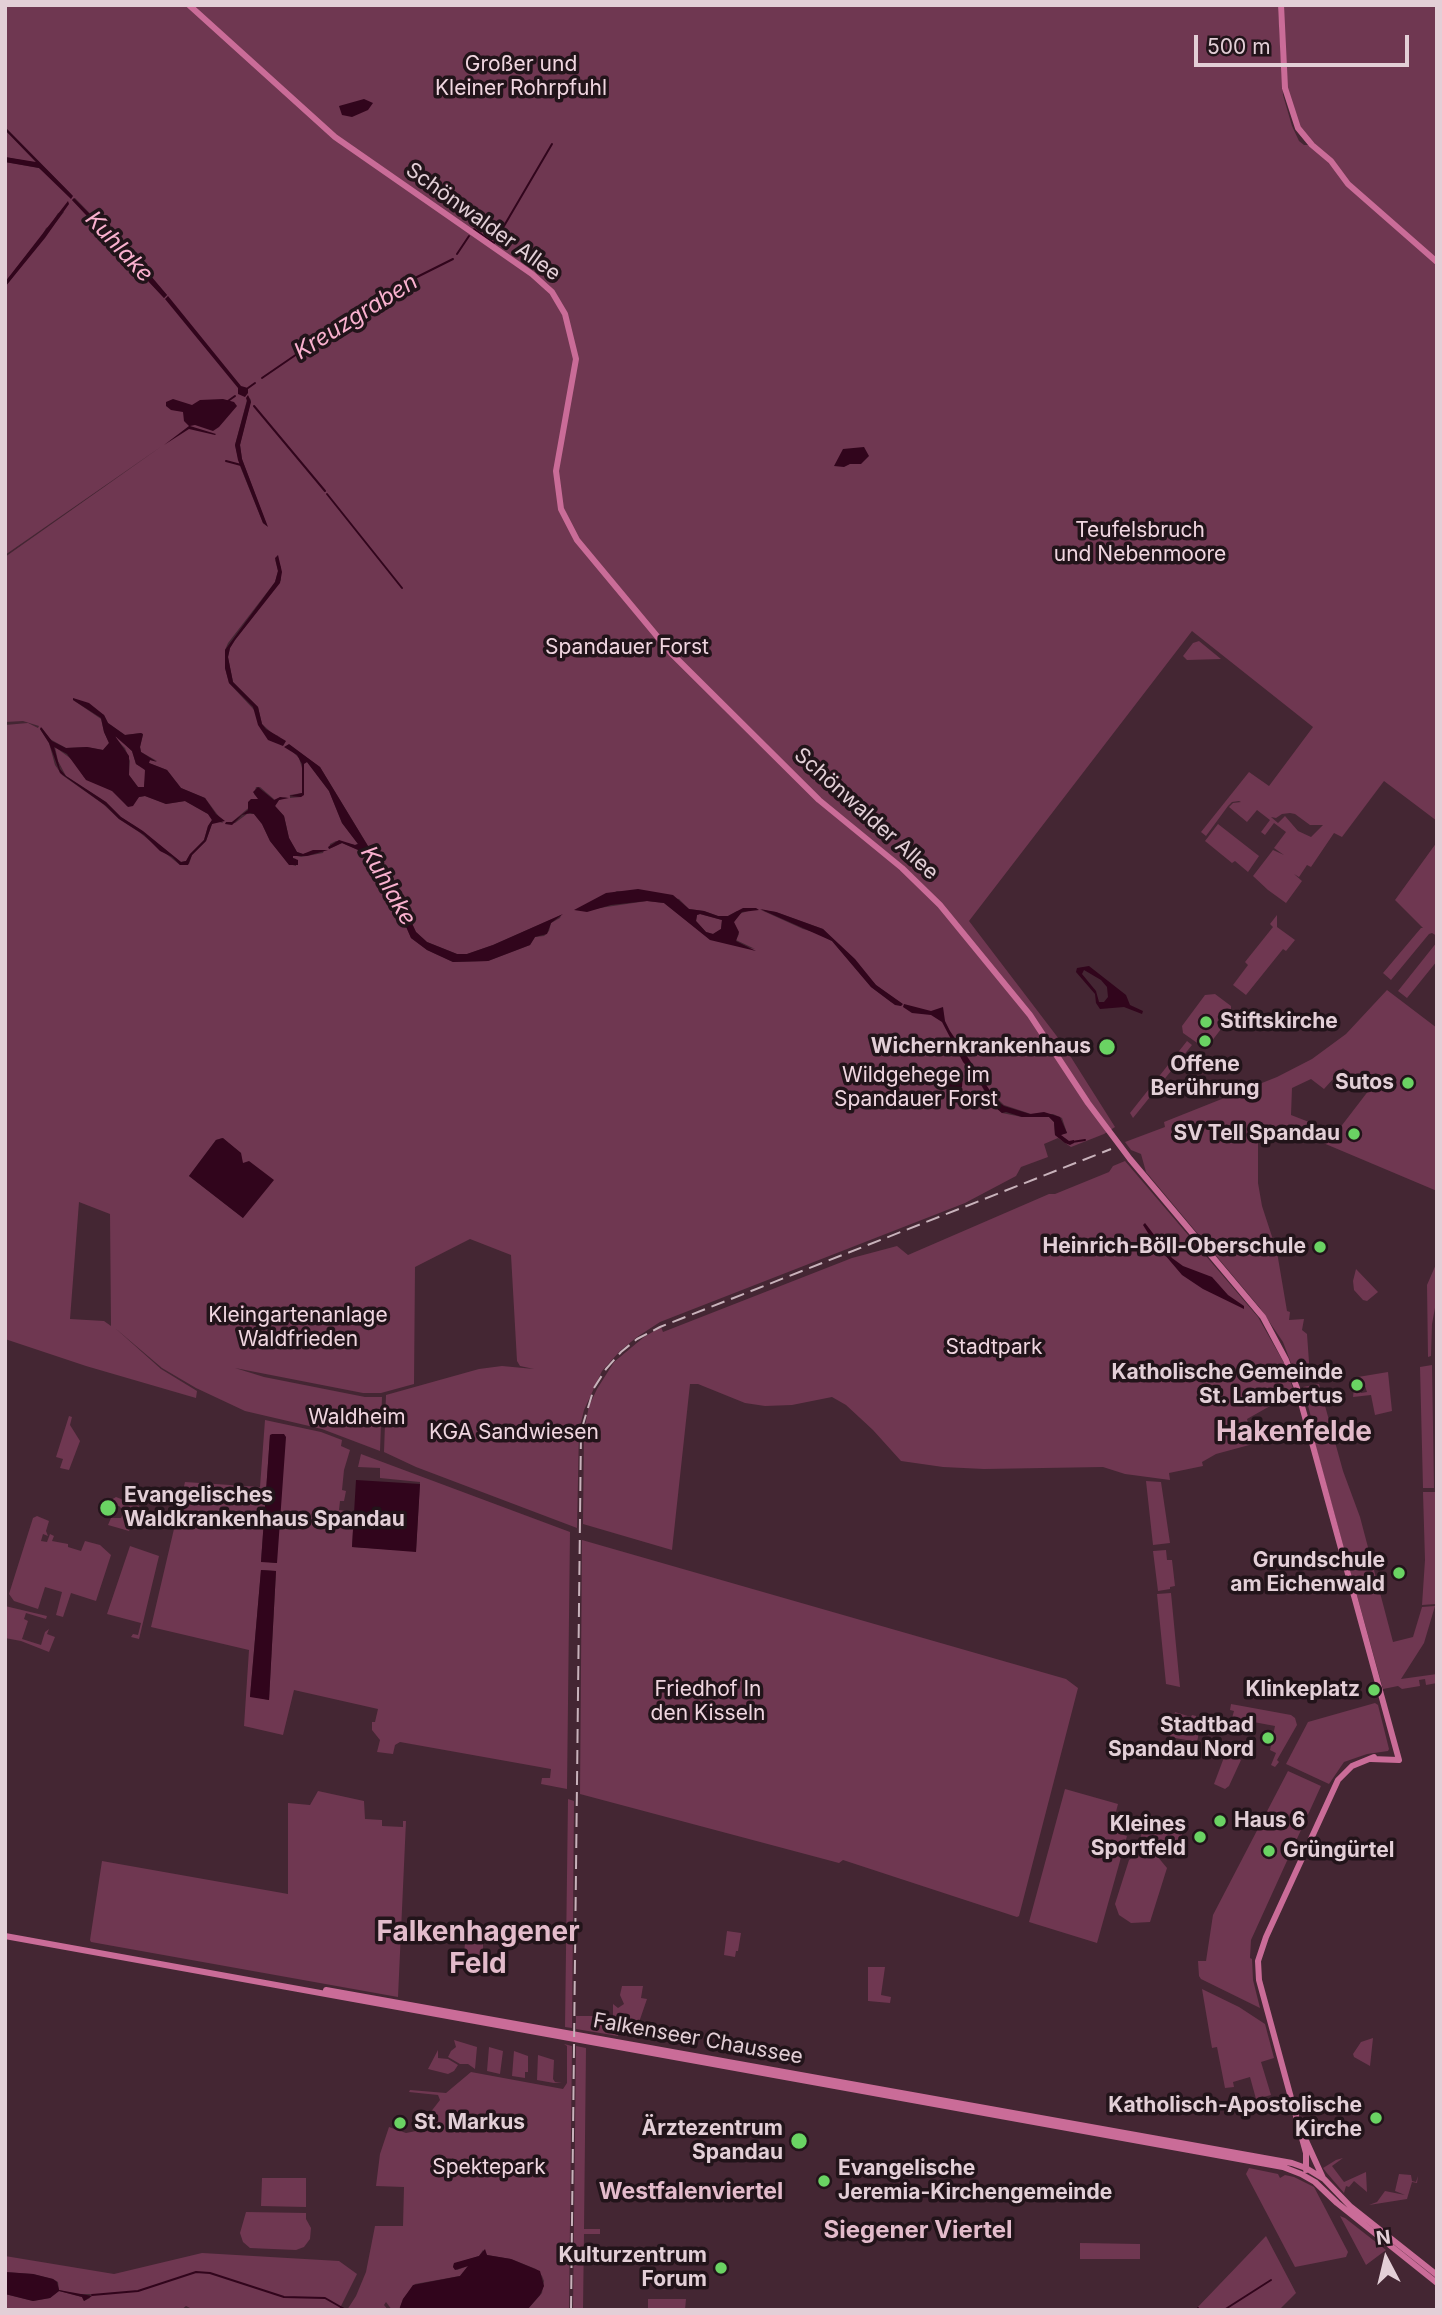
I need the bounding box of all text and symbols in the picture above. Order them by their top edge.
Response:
scale bar [1197,21,1412,65]
text: 500 m [1207,34,1271,59]
park label: Großer und Kleiner Rohrpfuhl [435,52,607,102]
street label: Schönwalder Allee [401,157,565,287]
water label: Kuhlake [79,206,159,288]
water label: Kreuzgraben [289,268,423,366]
park label: Teufelsbruch und Nebenmoore [1054,518,1226,568]
park label: Spandauer Forst [545,635,709,661]
street label: Schönwalder Allee [789,743,943,885]
water label: Kuhlake [354,841,422,931]
place label: Stiftskirche [1220,1009,1338,1035]
marker: Stiftskirche [1198,1014,1214,1030]
marker: Offene Berührung [1197,1033,1213,1049]
place label: Wichernkrankenhaus [871,1034,1091,1060]
marker: Wichernkrankenhaus [1097,1037,1117,1057]
place label: Offene Berührung [1150,1052,1260,1102]
park label: Wildgehege im Spandauer Forst [834,1063,998,1113]
place label: Sutos [1335,1070,1394,1096]
marker: Sutos [1400,1075,1416,1091]
place label: SV Tell Spandau [1173,1121,1340,1147]
marker: SV Tell Spandau [1346,1126,1362,1142]
place label: Heinrich-Böll-Oberschule [1042,1234,1306,1260]
marker: Heinrich-Böll-Oberschule [1312,1239,1328,1255]
park label: Kleingartenanlage Waldfrieden [208,1303,388,1353]
park label: Stadtpark [946,1335,1042,1361]
place label: Katholische Gemeinde St. Lambertus [1111,1360,1343,1410]
marker: Katholische Gemeinde St. Lambertus [1349,1377,1365,1393]
park label: Waldheim [308,1405,406,1431]
district label: Hakenfelde [1216,1416,1372,1450]
park label: KGA Sandwiesen [429,1420,599,1446]
place label: Evangelisches Waldkrankenhaus Spandau [124,1483,405,1533]
marker: Evangelisches Waldkrankenhaus Spandau [98,1498,118,1518]
place label: Grundschule am Eichenwald [1230,1548,1385,1598]
marker: Grundschule am Eichenwald [1391,1565,1407,1581]
park label: Friedhof In den Kisseln [651,1677,765,1727]
place label: Klinkeplatz [1245,1677,1360,1703]
marker: Klinkeplatz [1366,1682,1382,1698]
place label: Stadtbad Spandau Nord [1108,1713,1254,1763]
marker: Stadtbad Spandau Nord [1260,1730,1276,1746]
place label: Haus 6 [1234,1808,1305,1834]
place label: Kleines Sportfeld [1091,1812,1186,1862]
marker: Haus 6 [1212,1813,1228,1829]
marker: Kleines Sportfeld [1192,1829,1208,1845]
place label: Grüngürtel [1283,1838,1394,1864]
marker: Grüngürtel [1261,1843,1277,1859]
district label: Falkenhagener Feld [376,1916,580,1982]
street label: Falkenseer Chaussee [591,2008,805,2070]
place label: Katholisch-Apostolische Kirche [1108,2093,1362,2143]
place label: St. Markus [414,2110,525,2136]
marker: Katholisch-Apostolische Kirche [1368,2110,1384,2126]
marker: St. Markus [392,2115,408,2131]
place label: Ärztezentrum Spandau [641,2116,783,2166]
marker: Ärztezentrum Spandau [789,2131,809,2151]
park label: Spektepark [432,2155,546,2181]
place label: Evangelische Jeremia-Kirchengemeinde [838,2156,1112,2206]
marker: Evangelische Jeremia-Kirchengemeinde [816,2173,832,2189]
district label: Westfalenviertel [599,2178,783,2206]
district label: Siegener Viertel [824,2217,1012,2245]
north arrow [1351,2224,1421,2294]
text: N [1375,2225,1392,2250]
place label: Kulturzentrum Forum [559,2243,707,2293]
marker: Kulturzentrum Forum [713,2260,729,2276]

